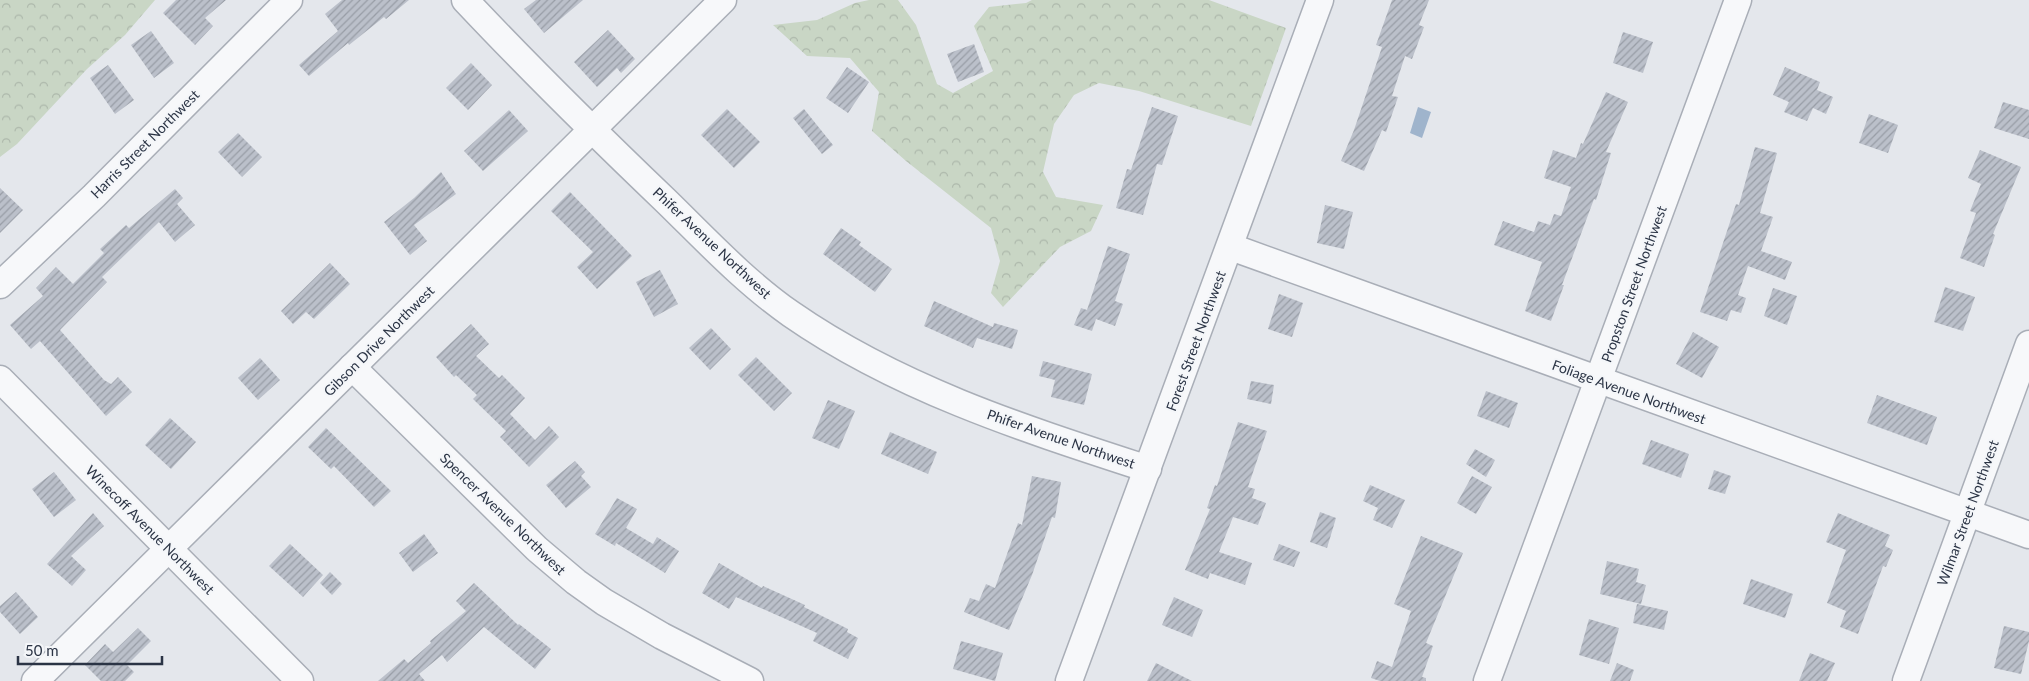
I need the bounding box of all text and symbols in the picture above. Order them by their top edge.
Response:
street label: Harris Street Northwest [87,86,203,202]
street label: Phifer Avenue Northwest [650,184,775,302]
street label: Propston Street Northwest [1597,203,1670,364]
street label: Forest Street Northwest [1162,268,1229,413]
street label: Gibson Drive Northwest [320,282,437,399]
street label: Foliage Avenue Northwest [1550,356,1708,427]
street label: Phifer Avenue Northwest [985,405,1137,472]
street label: Wilmar Street Northwest [1933,438,2002,588]
street label: Spencer Avenue Northwest [437,449,570,578]
street label: Winecoff Avenue Northwest [82,462,218,598]
scale bar [18,634,161,666]
text: 50 m [25,641,59,659]

